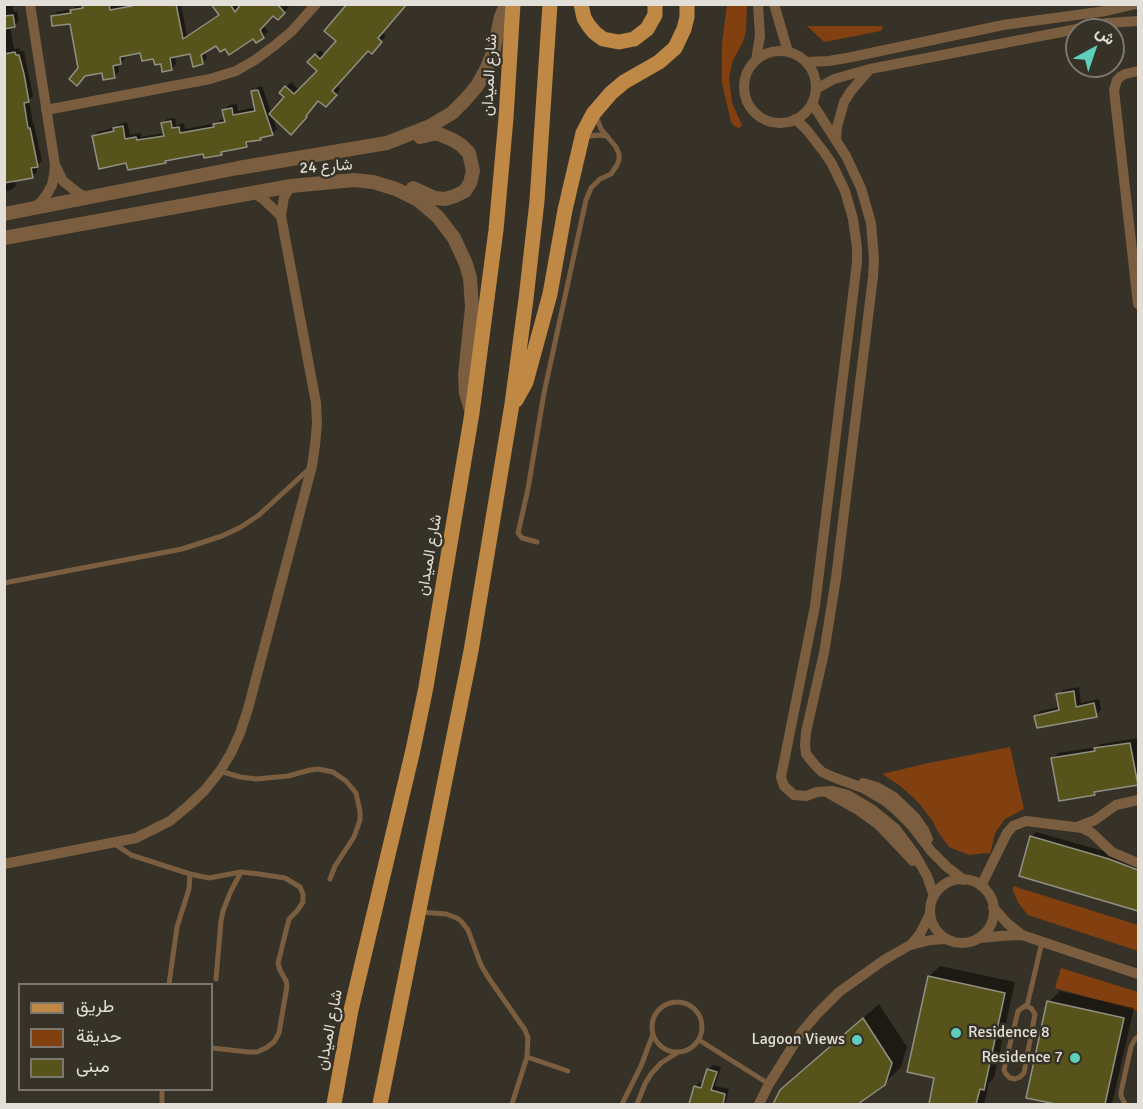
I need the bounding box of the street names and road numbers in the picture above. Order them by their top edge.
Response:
street label: شارع الميدان [478,34,502,116]
street label: شارع 24 [299,156,353,178]
street label: شارع الميدان [413,513,447,597]
street label: شارع الميدان [313,988,347,1072]

